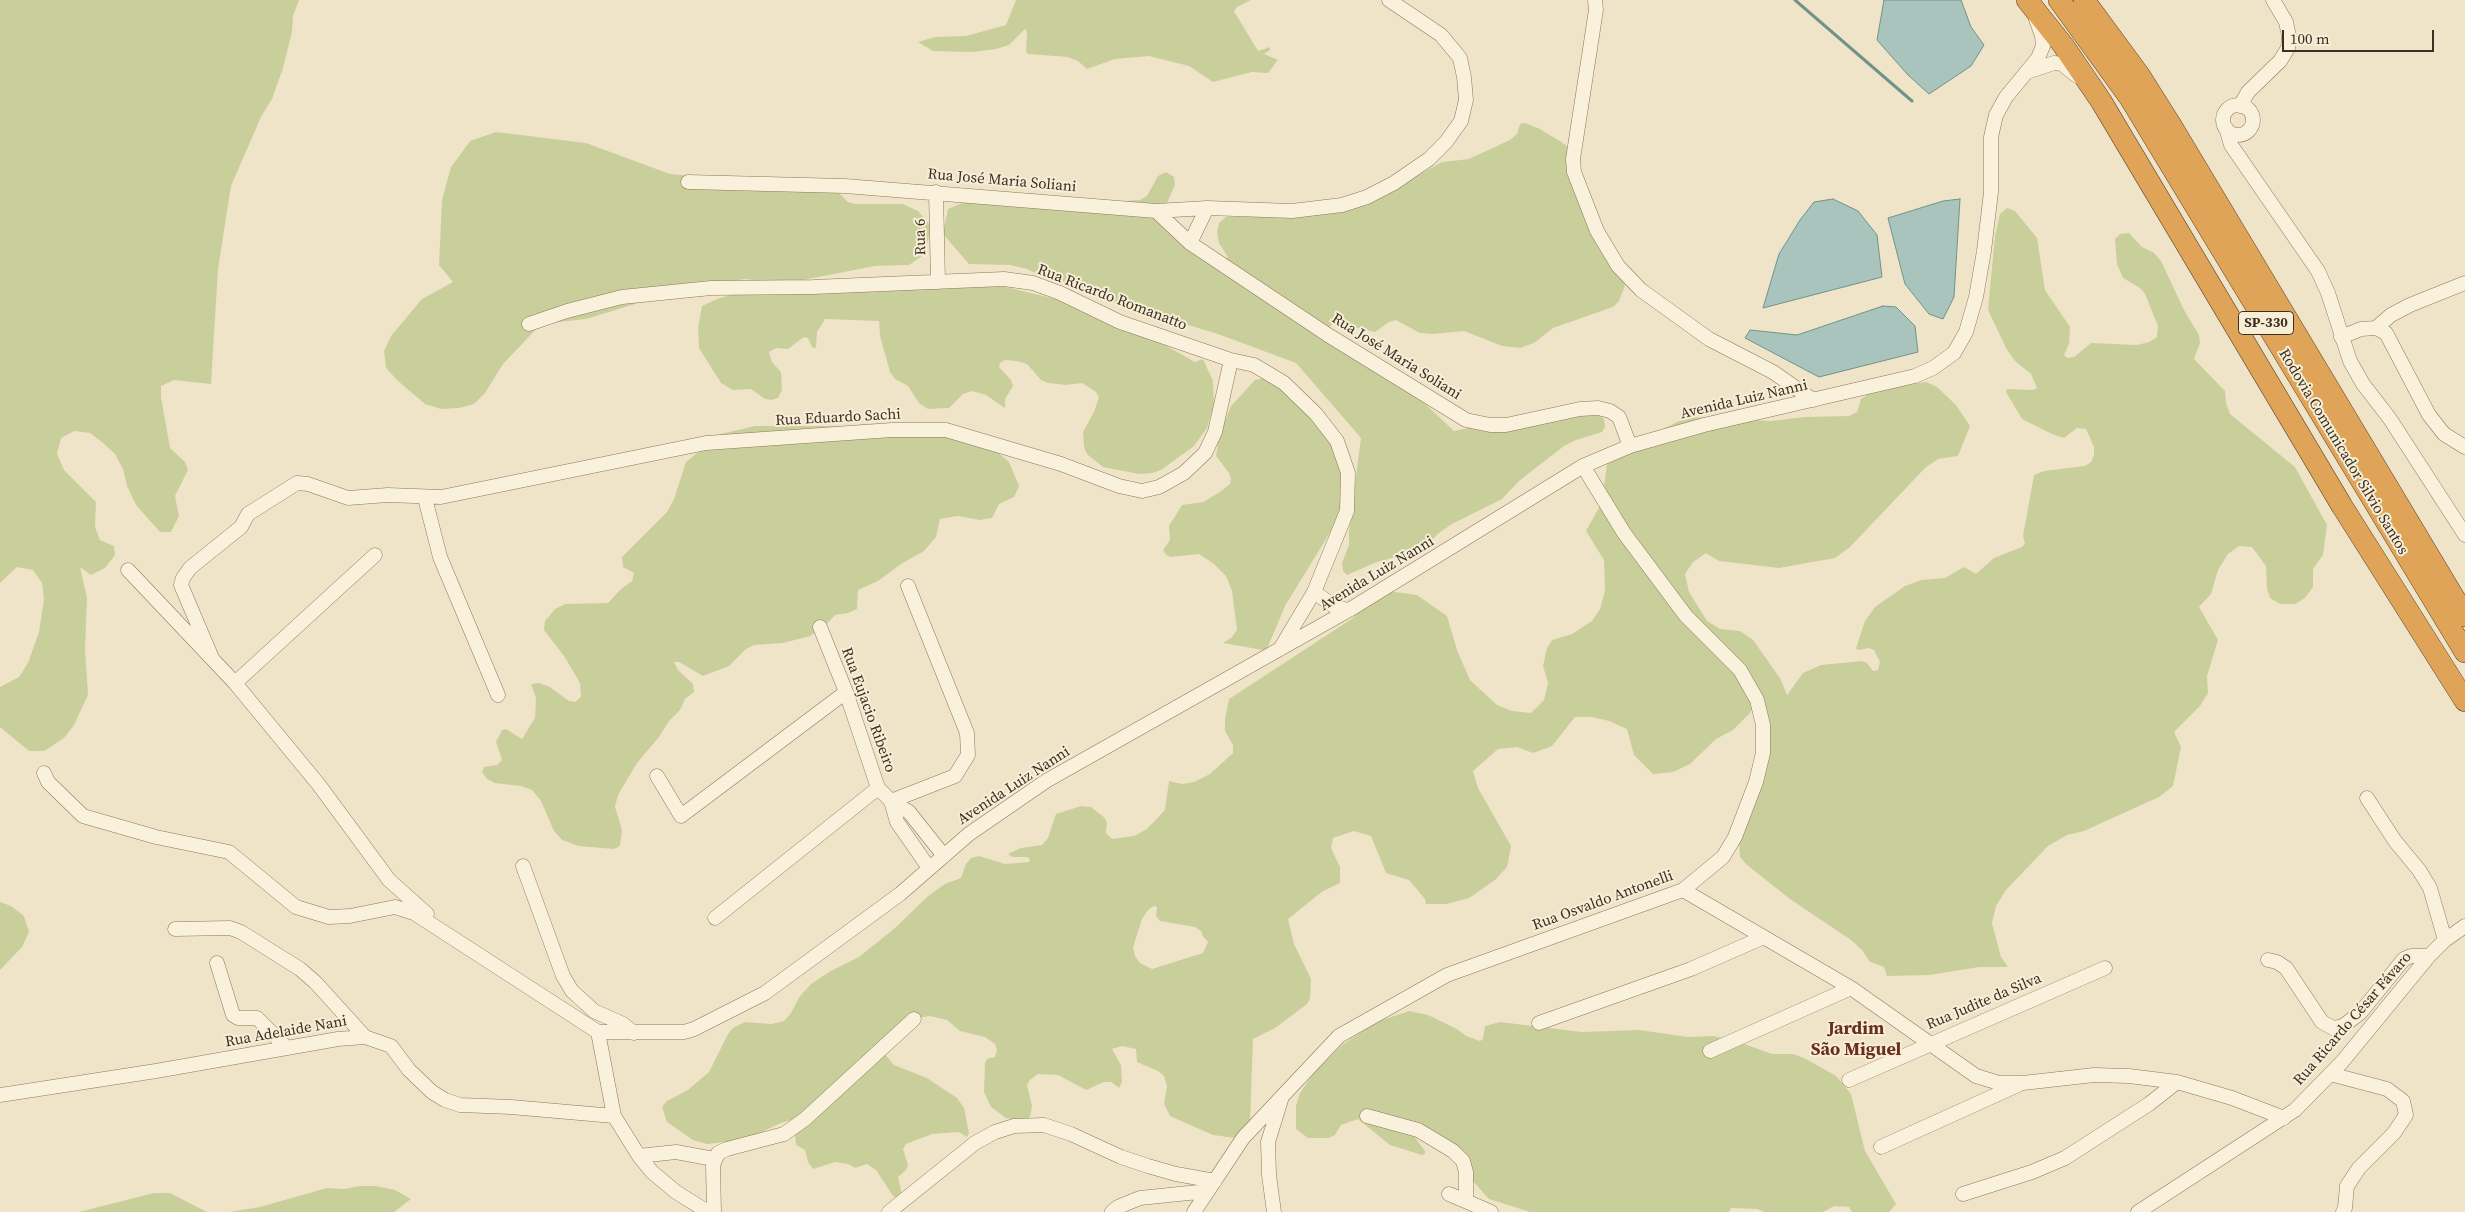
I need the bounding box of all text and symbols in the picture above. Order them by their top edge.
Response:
scale bar [2285,20,2438,52]
text: 100 m [2290,28,2330,49]
street label: Rua José Maria Soliani [927,166,1077,196]
street label: Rua 6 [912,218,930,256]
street label: Rua Ricardo Romanatto [1035,261,1189,335]
street label: Rua José Maria Soliani [1328,310,1464,404]
road number: SP-330 [2238,312,2294,334]
street label: Rodovia Comunicador Silvio Santos [2274,346,2412,558]
street label: Avenida Luiz Nanni [1679,377,1809,423]
street label: Rua Eduardo Sachi [775,406,901,430]
street label: Avenida Luiz Nanni [1317,533,1437,615]
street label: Rua Eujacio Ribeiro [837,645,899,775]
street label: Avenida Luiz Nanni [954,743,1074,829]
street label: Rua Osvaldo Antonelli [1530,867,1676,935]
street label: Rua Ricardo César Fávaro [2290,949,2416,1089]
street label: Rua Judite da Silva [1924,970,2044,1034]
street label: Rua Adelaide Nani [224,1012,348,1052]
district label: Jardim São Miguel [1811,1018,1901,1060]

